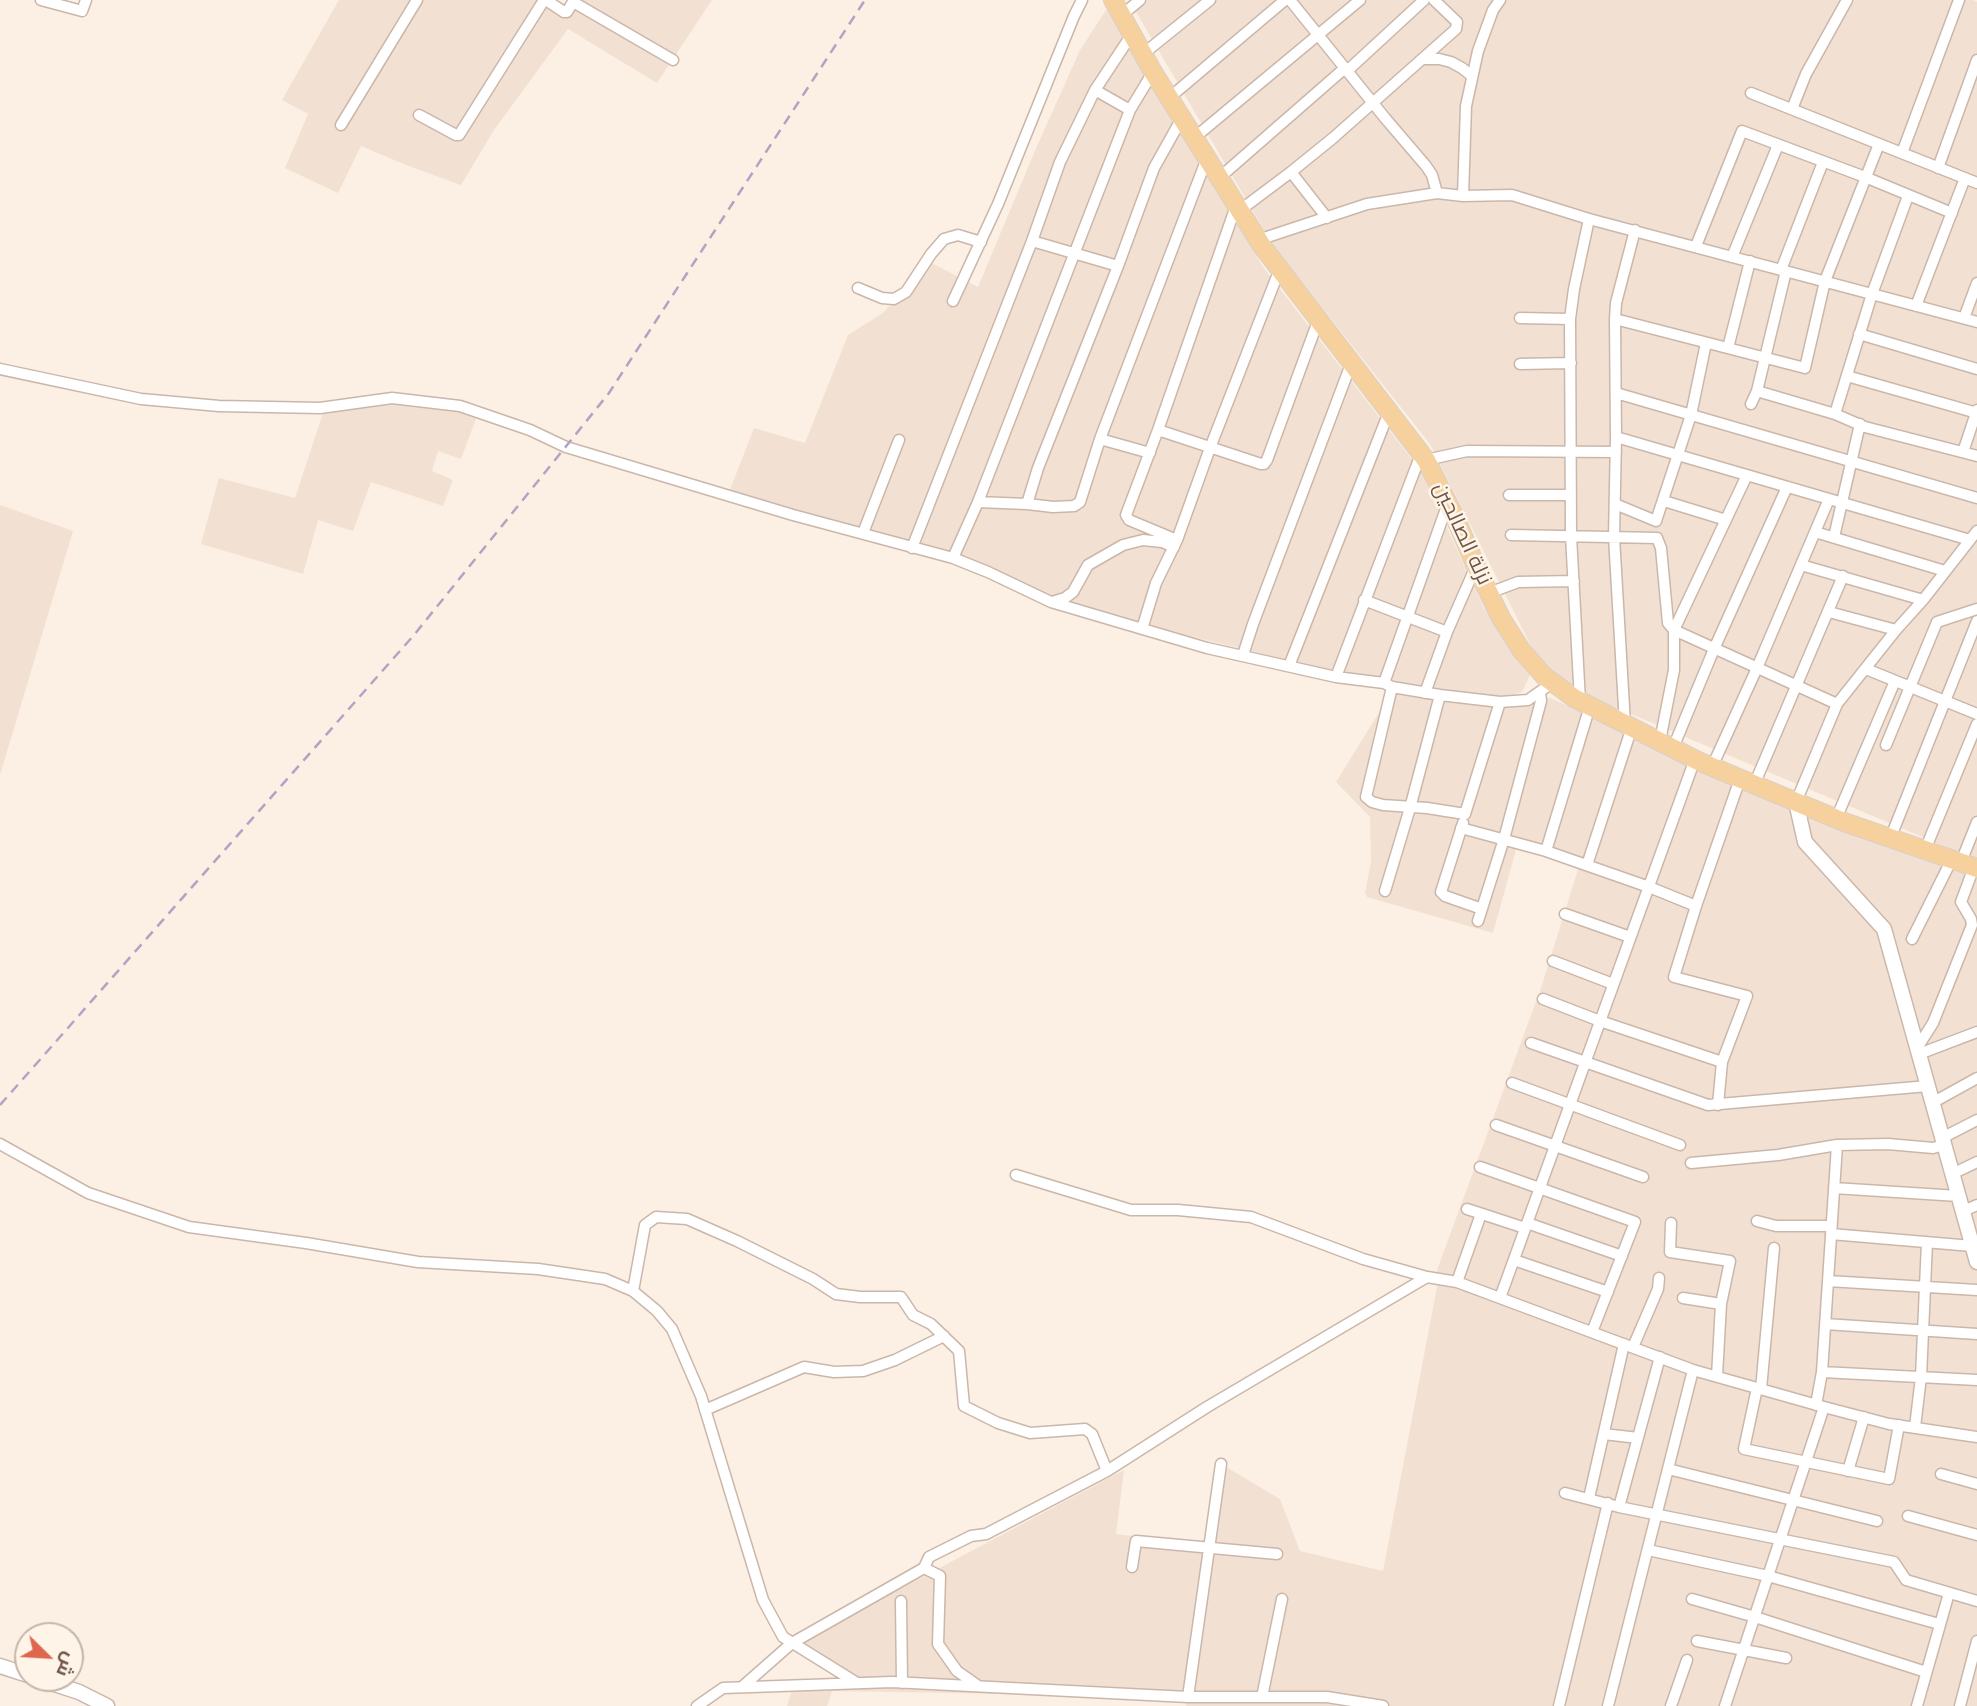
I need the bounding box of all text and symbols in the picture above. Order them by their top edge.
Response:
street label: نزلة الصالحين [1427,479,1497,589]
north arrow [14,1622,84,1692]
text: ش [50,1649,83,1681]

